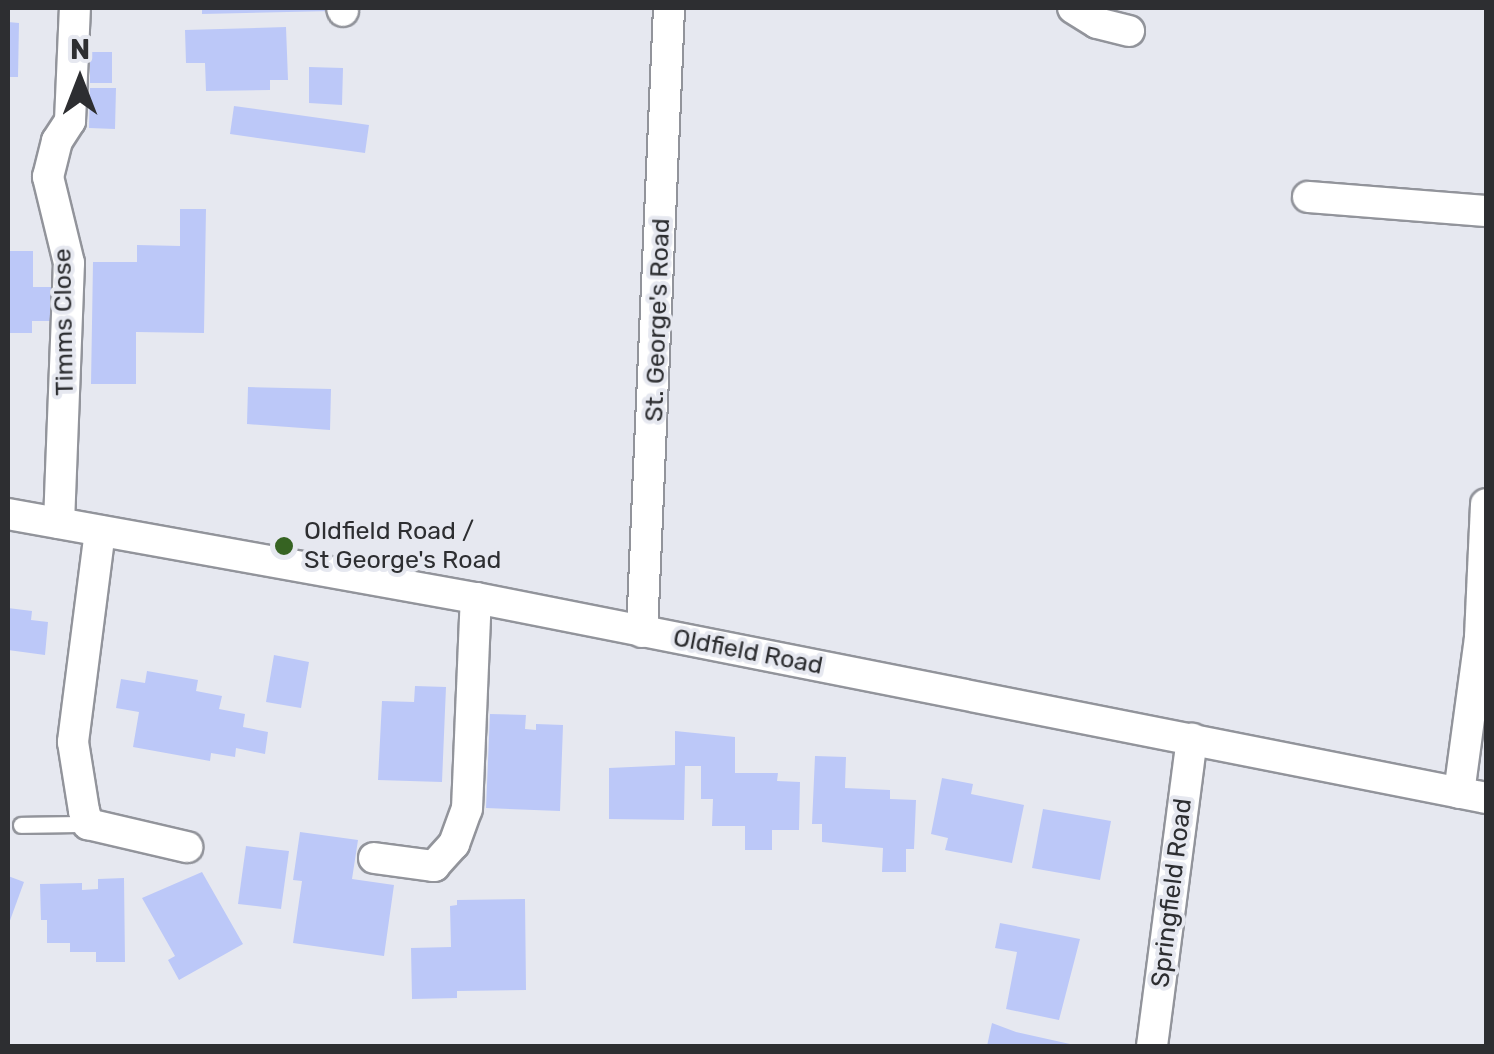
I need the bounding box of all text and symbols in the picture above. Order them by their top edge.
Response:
north arrow [30,30,130,130]
text: N [70,33,90,66]
street label: St. George's Road [639,218,677,422]
street label: Timms Close [48,248,80,396]
place label: Oldfield Road / St George's Road [304,517,501,576]
marker: Oldfield Road / St George's Road [273,535,295,557]
street label: Oldfield Road [671,623,825,681]
street label: Springfield Road [1146,797,1198,989]

